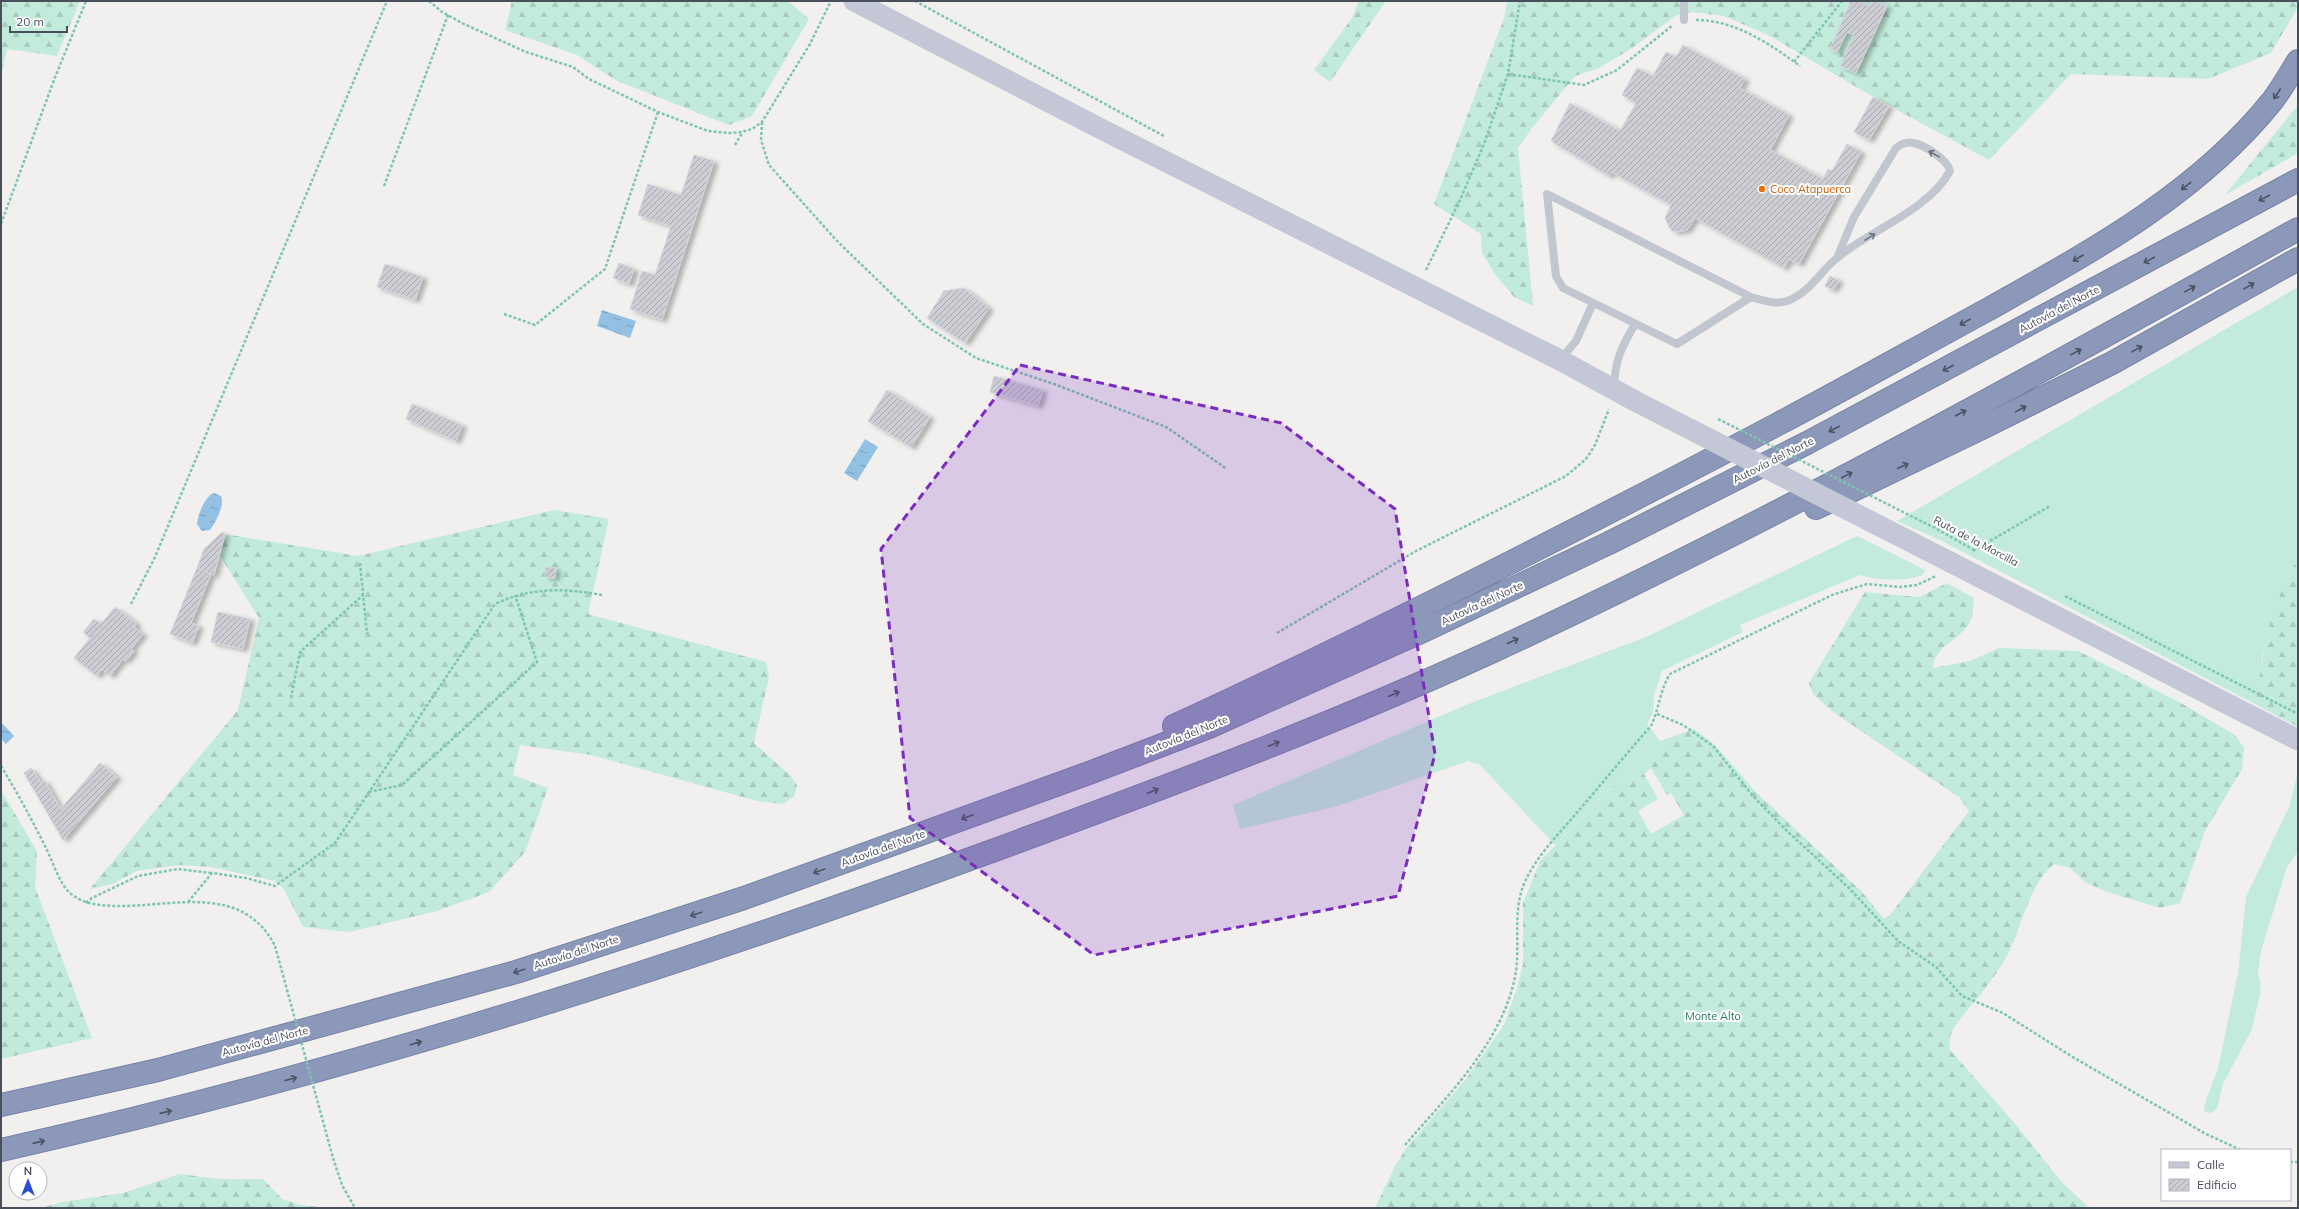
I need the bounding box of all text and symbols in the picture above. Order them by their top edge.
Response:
scale bar [10,8,67,34]
text: 20 m [16,14,44,29]
one-way arrow [2273,88,2281,99]
one-way arrow [1928,150,1940,157]
one-way arrow [2180,181,2191,190]
place label: Coco Atapuerca [1770,182,1851,196]
marker: Coco Atapuerca [1757,184,1767,194]
one-way arrow [2258,195,2270,202]
one-way arrow [1864,233,1876,241]
one-way arrow [2072,255,2084,263]
one-way arrow [2143,257,2155,264]
street label: Autovía del Norte [2016,282,2102,336]
one-way arrow [2243,282,2255,289]
one-way arrow [2184,284,2196,292]
one-way arrow [1959,319,1971,326]
one-way arrow [2131,345,2143,352]
one-way arrow [2070,347,2082,355]
one-way arrow [1943,364,1955,372]
one-way arrow [2015,405,2027,412]
one-way arrow [1955,409,1967,417]
one-way arrow [1828,426,1840,433]
street label: Autovía del Norte [1730,434,1816,486]
one-way arrow [1896,462,1908,469]
one-way arrow [1841,470,1853,478]
street label: Ruta de la Morcilla [1931,513,2021,569]
street label: Autovía del Norte [1439,578,1525,628]
one-way arrow [1507,637,1519,644]
one-way arrow [1388,690,1400,697]
street label: Autovía del Norte [1142,712,1230,758]
one-way arrow [1268,740,1280,747]
one-way arrow [1147,787,1159,795]
one-way arrow [961,814,973,822]
street label: Autovía del Norte [839,826,927,870]
one-way arrow [813,868,825,876]
one-way arrow [689,911,702,918]
street label: Autovía del Norte [532,932,620,972]
one-way arrow [512,968,525,975]
park label: Monte Alto [1685,1009,1741,1023]
street label: Autovía del Norte [220,1023,310,1059]
one-way arrow [410,1039,423,1046]
one-way arrow [285,1075,298,1082]
one-way arrow [159,1107,172,1115]
one-way arrow [32,1137,45,1145]
legend [2161,1149,2291,1201]
text: Calle [2197,1157,2224,1172]
north arrow [8,1161,48,1201]
text: N [24,1164,32,1178]
text: Edificio [2197,1177,2237,1192]

